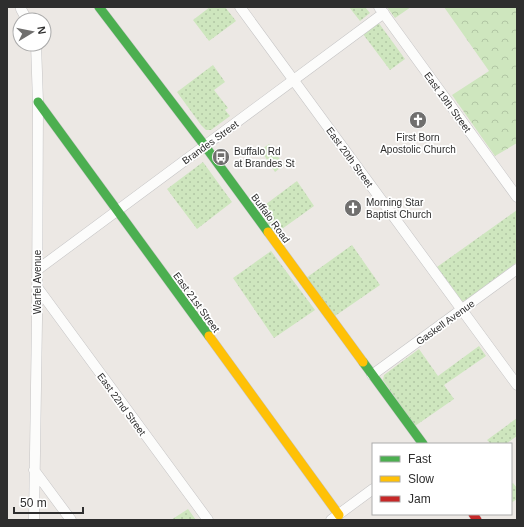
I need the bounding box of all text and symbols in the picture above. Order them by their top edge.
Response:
north arrow [12,12,52,52]
text: N [35,25,48,35]
street label: East 19th Street [422,70,473,135]
church icon: First Born Apostolic Church [408,110,428,130]
street label: Brandes Street [180,118,241,166]
street label: East 20th Street [324,125,375,190]
place label: First Born Apostolic Church [380,132,456,155]
place label: Buffalo Rd at Brandes St [234,146,295,169]
bus stop icon: Buffalo Rd at Brandes St [211,147,231,167]
street label: Buffalo Road [249,192,292,245]
place label: Morning Star Baptist Church [366,197,432,220]
church icon: Morning Star Baptist Church [343,198,363,218]
street label: Warfel Avenue [32,249,43,314]
street label: East 21st Street [171,270,222,334]
street label: Gaskell Avenue [414,297,477,347]
street label: East 22nd Street [95,371,148,438]
legend [372,443,512,515]
text: Fast [408,452,432,466]
text: Slow [408,472,434,486]
scale bar [14,489,83,515]
text: Jam [408,492,431,506]
text: 50 m [20,496,47,510]

